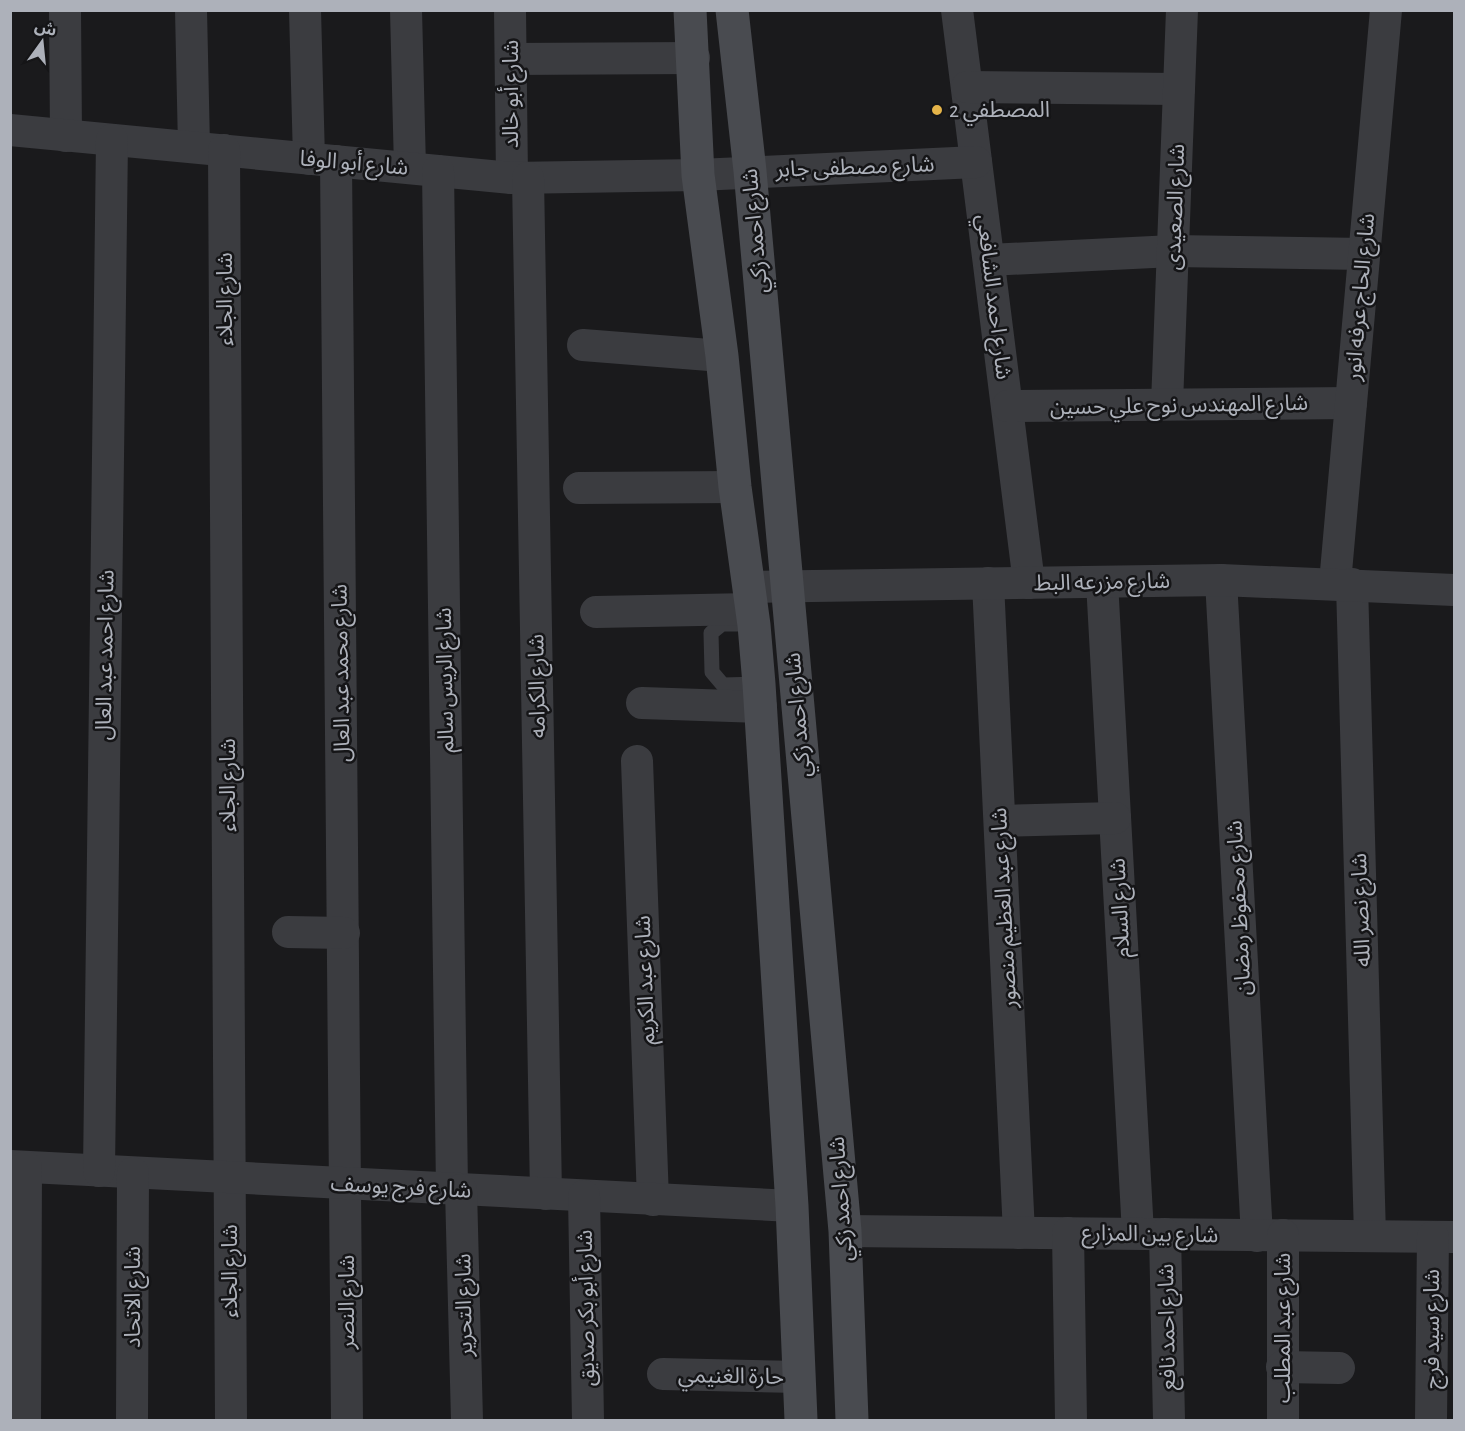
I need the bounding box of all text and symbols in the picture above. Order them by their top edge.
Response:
north arrow [12,12,72,72]
text: ش [33,18,58,40]
street label: شارع أبو خالد [497,40,527,148]
place label: المصطفي 2 [949,99,1050,126]
marker: المصطفي 2 [930,103,944,117]
street label: شارع الصعيدى [1162,143,1193,271]
street label: شارع أبو الوفا [298,145,410,184]
street label: شارع مصطفى جابر [774,153,935,186]
street label: شارع احمد زكي [739,167,776,294]
street label: شارع الحاج عرفه انور [1342,212,1383,383]
street label: شارع احمد الشافعي [968,213,1015,381]
street label: شارع الجلاء [214,252,241,346]
street label: شارع المهندس نوح علي حسين [1050,392,1308,423]
street label: شارع احمد عبد العال [93,569,122,741]
street label: شارع مزرعه البط [1034,570,1171,599]
street label: شارع محمد عبد العال [328,584,359,762]
street label: شارع الريس سالم [433,607,462,753]
street label: شارع الكرامه [525,634,554,738]
street label: شارع احمد زكي [782,651,819,778]
street label: شارع الجلاء [217,738,244,832]
street label: شارع عبد العظيم منصور [988,807,1025,1010]
street label: شارع محفوظ رمضان [1223,820,1260,996]
street label: شارع نصر الله [1348,853,1379,967]
street label: شارع السلام [1106,857,1139,959]
street label: شارع عبد الكريم [632,915,663,1045]
street label: شارع احمد زكي [826,1135,861,1262]
street label: شارع فرج يوسف [330,1172,472,1207]
street label: شارع بين المزارع [1081,1222,1218,1251]
street label: شارع الجلاء [219,1224,246,1318]
street label: شارع أبو بكر صديق [571,1229,603,1387]
street label: شارع الاتحاد [122,1246,149,1348]
street label: شارع التحرير [452,1253,481,1358]
street label: شارع عبد المطلب [1272,1253,1299,1403]
street label: شارع النصر [336,1255,363,1350]
street label: شارع احمد نافع [1155,1263,1184,1390]
street label: شارع سيد فرج [1421,1269,1448,1389]
street label: حارة الغنيمي [678,1364,784,1393]

